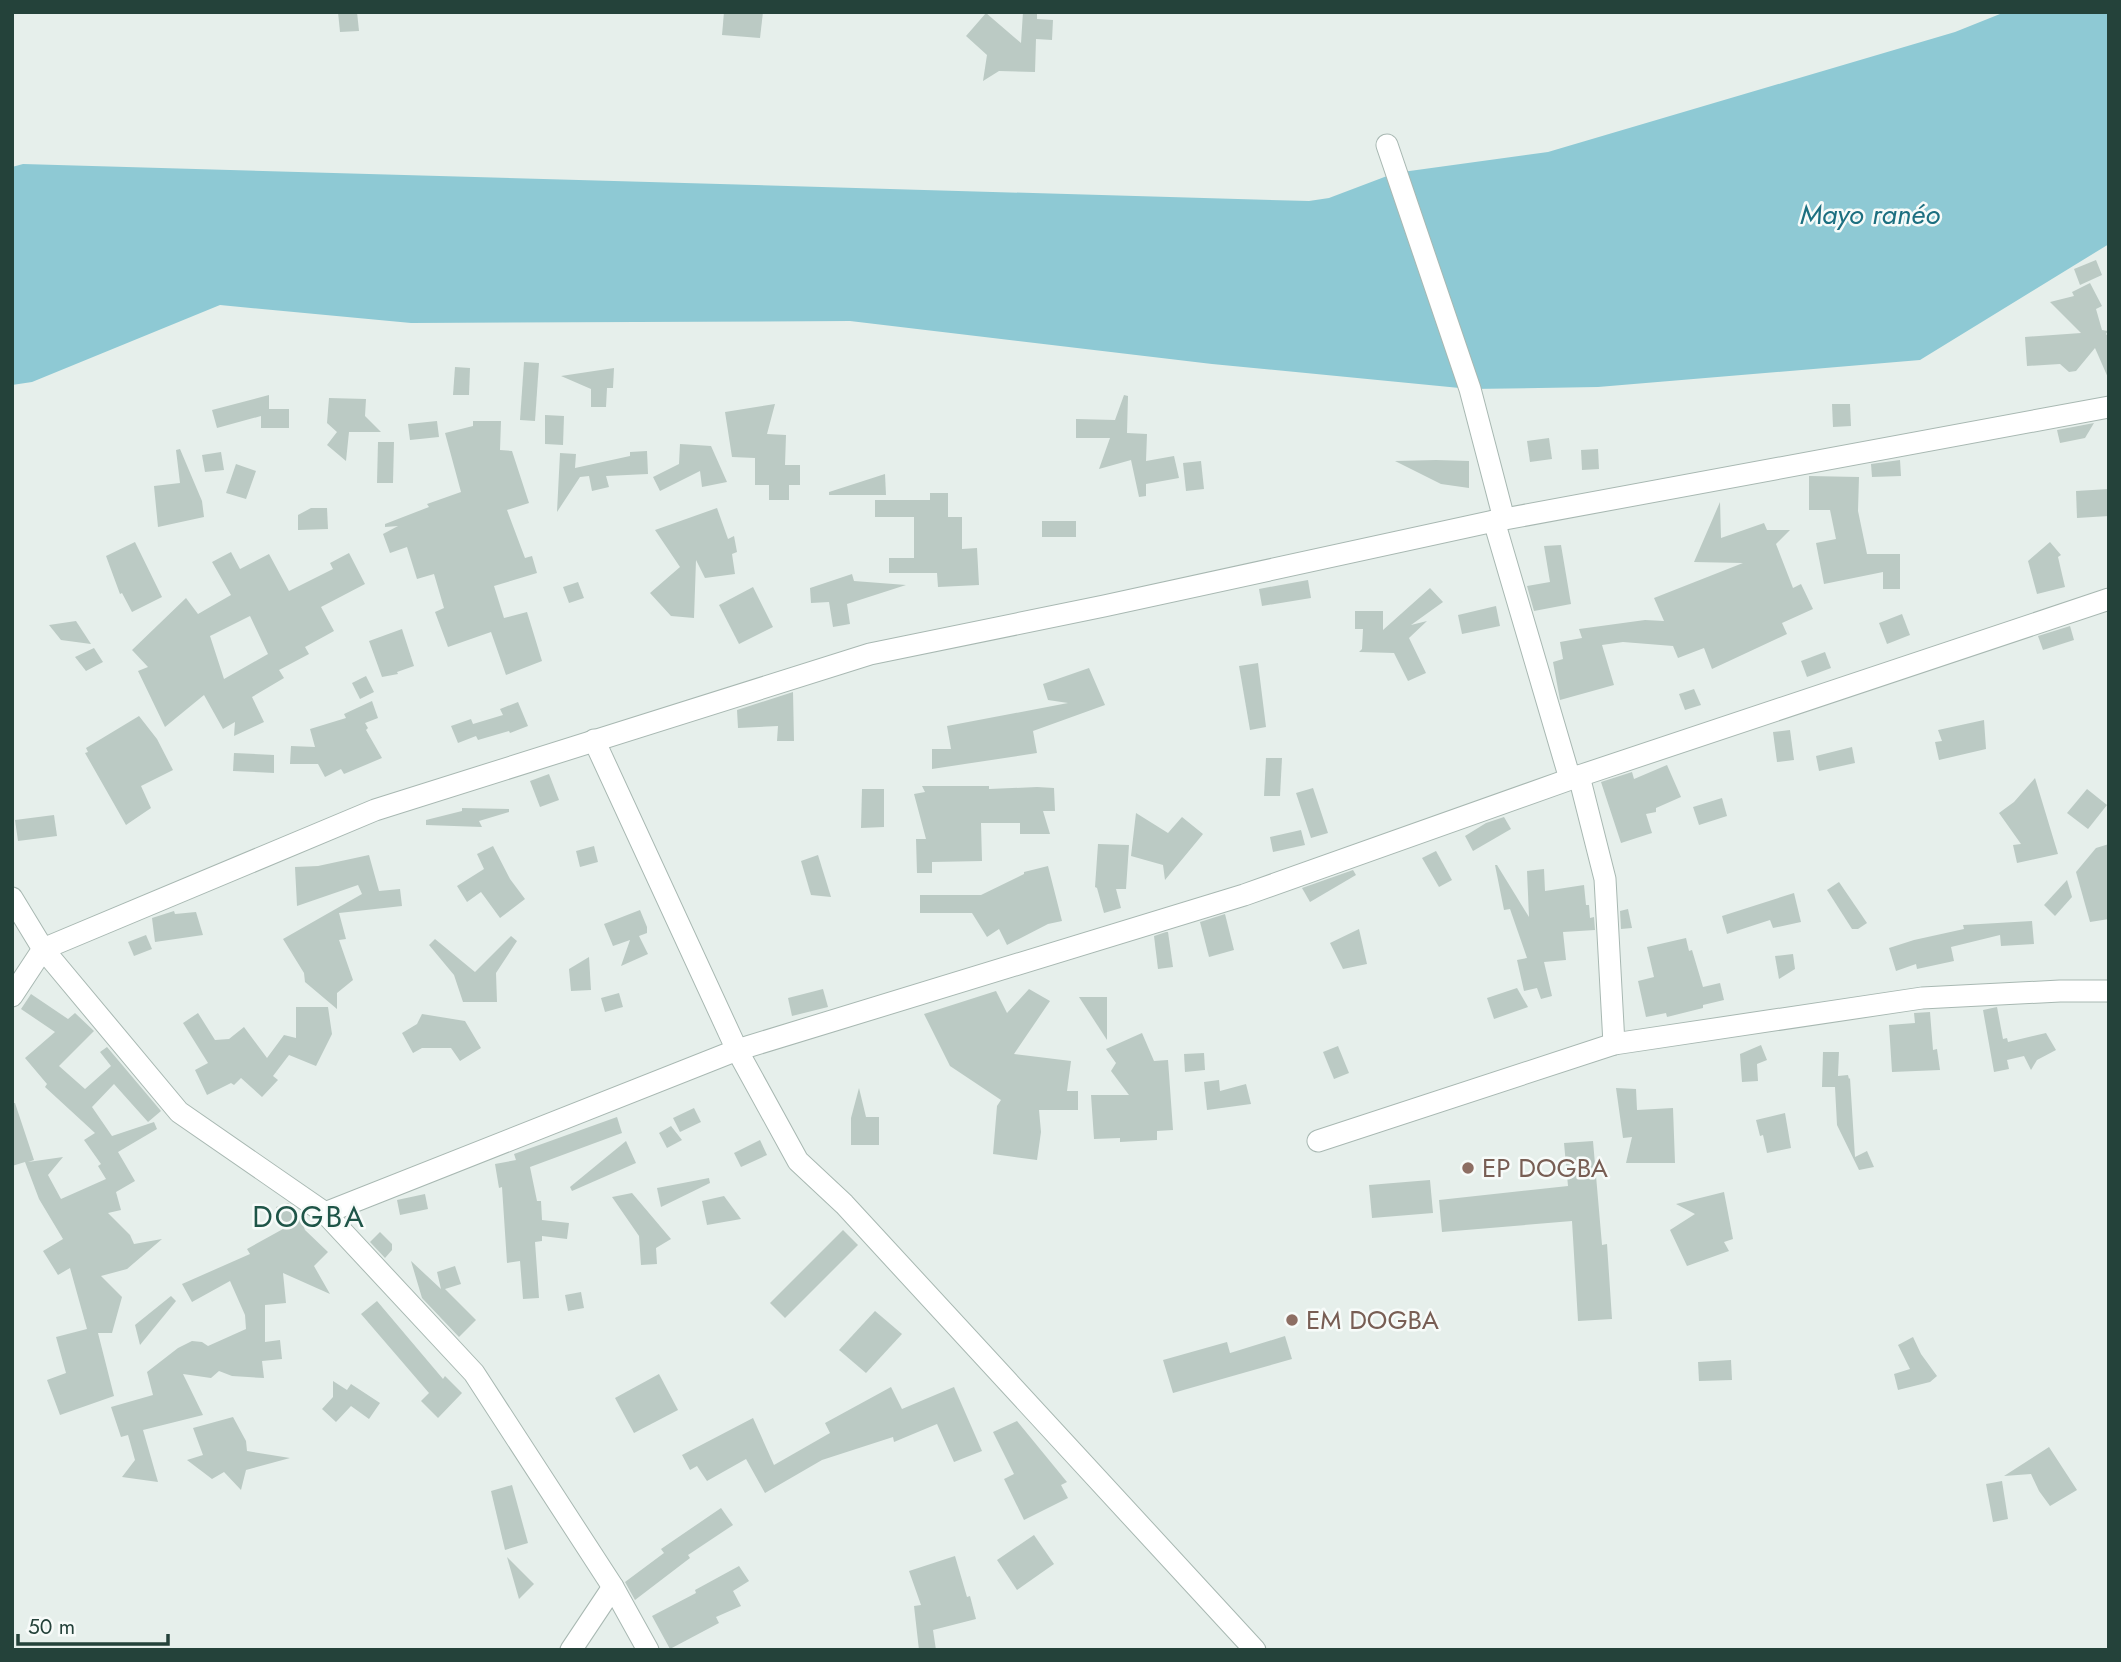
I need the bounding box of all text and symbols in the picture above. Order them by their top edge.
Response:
water label: Mayo ranéo [1800,194,1940,235]
place label: EP DOGBA [1482,1149,1609,1187]
marker: EP DOGBA [1460,1160,1476,1176]
district label: DOGBA [252,1195,366,1238]
place label: EM DOGBA [1306,1301,1440,1339]
marker: EM DOGBA [1284,1312,1300,1328]
scale bar [18,1602,168,1646]
text: 50 m [28,1612,75,1642]

